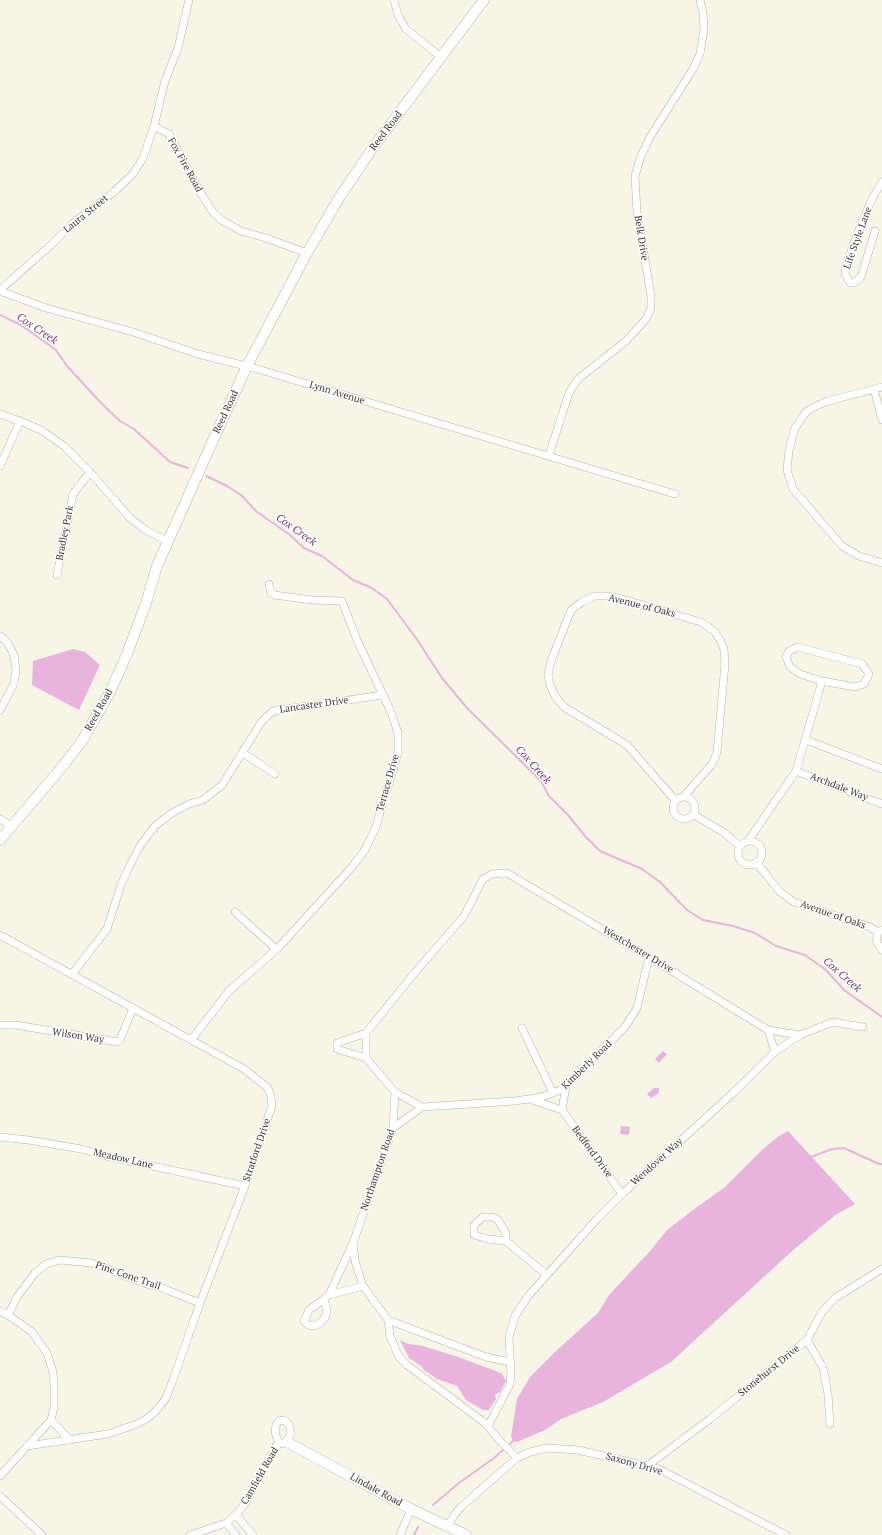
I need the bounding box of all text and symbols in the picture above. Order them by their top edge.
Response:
street label: Reed Road [367,109,405,153]
street label: Fox Fire Road [165,136,205,194]
street label: Laura Street [61,192,111,236]
street label: Life Style Lane [841,205,875,271]
street label: Belk Drive [632,215,650,261]
water label: Cox Creek [14,311,60,347]
street label: Lynn Avenue [308,379,366,407]
street label: Reed Road [211,388,241,436]
street label: Bradley Park [54,504,76,562]
water label: Cox Creek [273,511,319,549]
street label: Avenue of Oaks [607,592,677,620]
street label: Reed Road [82,687,116,733]
street label: Lancaster Drive [279,694,349,716]
water label: Cox Creek [513,743,553,787]
street label: Terrace Drive [374,753,402,813]
street label: Archdale Way [808,770,870,804]
street label: Avenue of Oaks [799,898,867,932]
street label: Westchester Drive [600,924,676,976]
water label: Cox Creek [820,955,864,995]
street label: Wilson Way [51,1026,105,1046]
street label: Kimberly Road [559,1038,615,1092]
street label: Stratford Drive [241,1117,273,1183]
street label: Bedford Drive [569,1124,615,1180]
street label: Northampton Road [358,1128,398,1212]
street label: Wendover Way [629,1136,685,1188]
street label: Meadow Lane [92,1146,154,1172]
street label: Pine Cone Trail [94,1259,162,1293]
street label: Stonehurst Drive [736,1343,802,1399]
street label: Camfield Road [239,1445,281,1507]
street label: Saxony Drive [604,1450,664,1478]
street label: Lindale Road [348,1471,404,1509]

